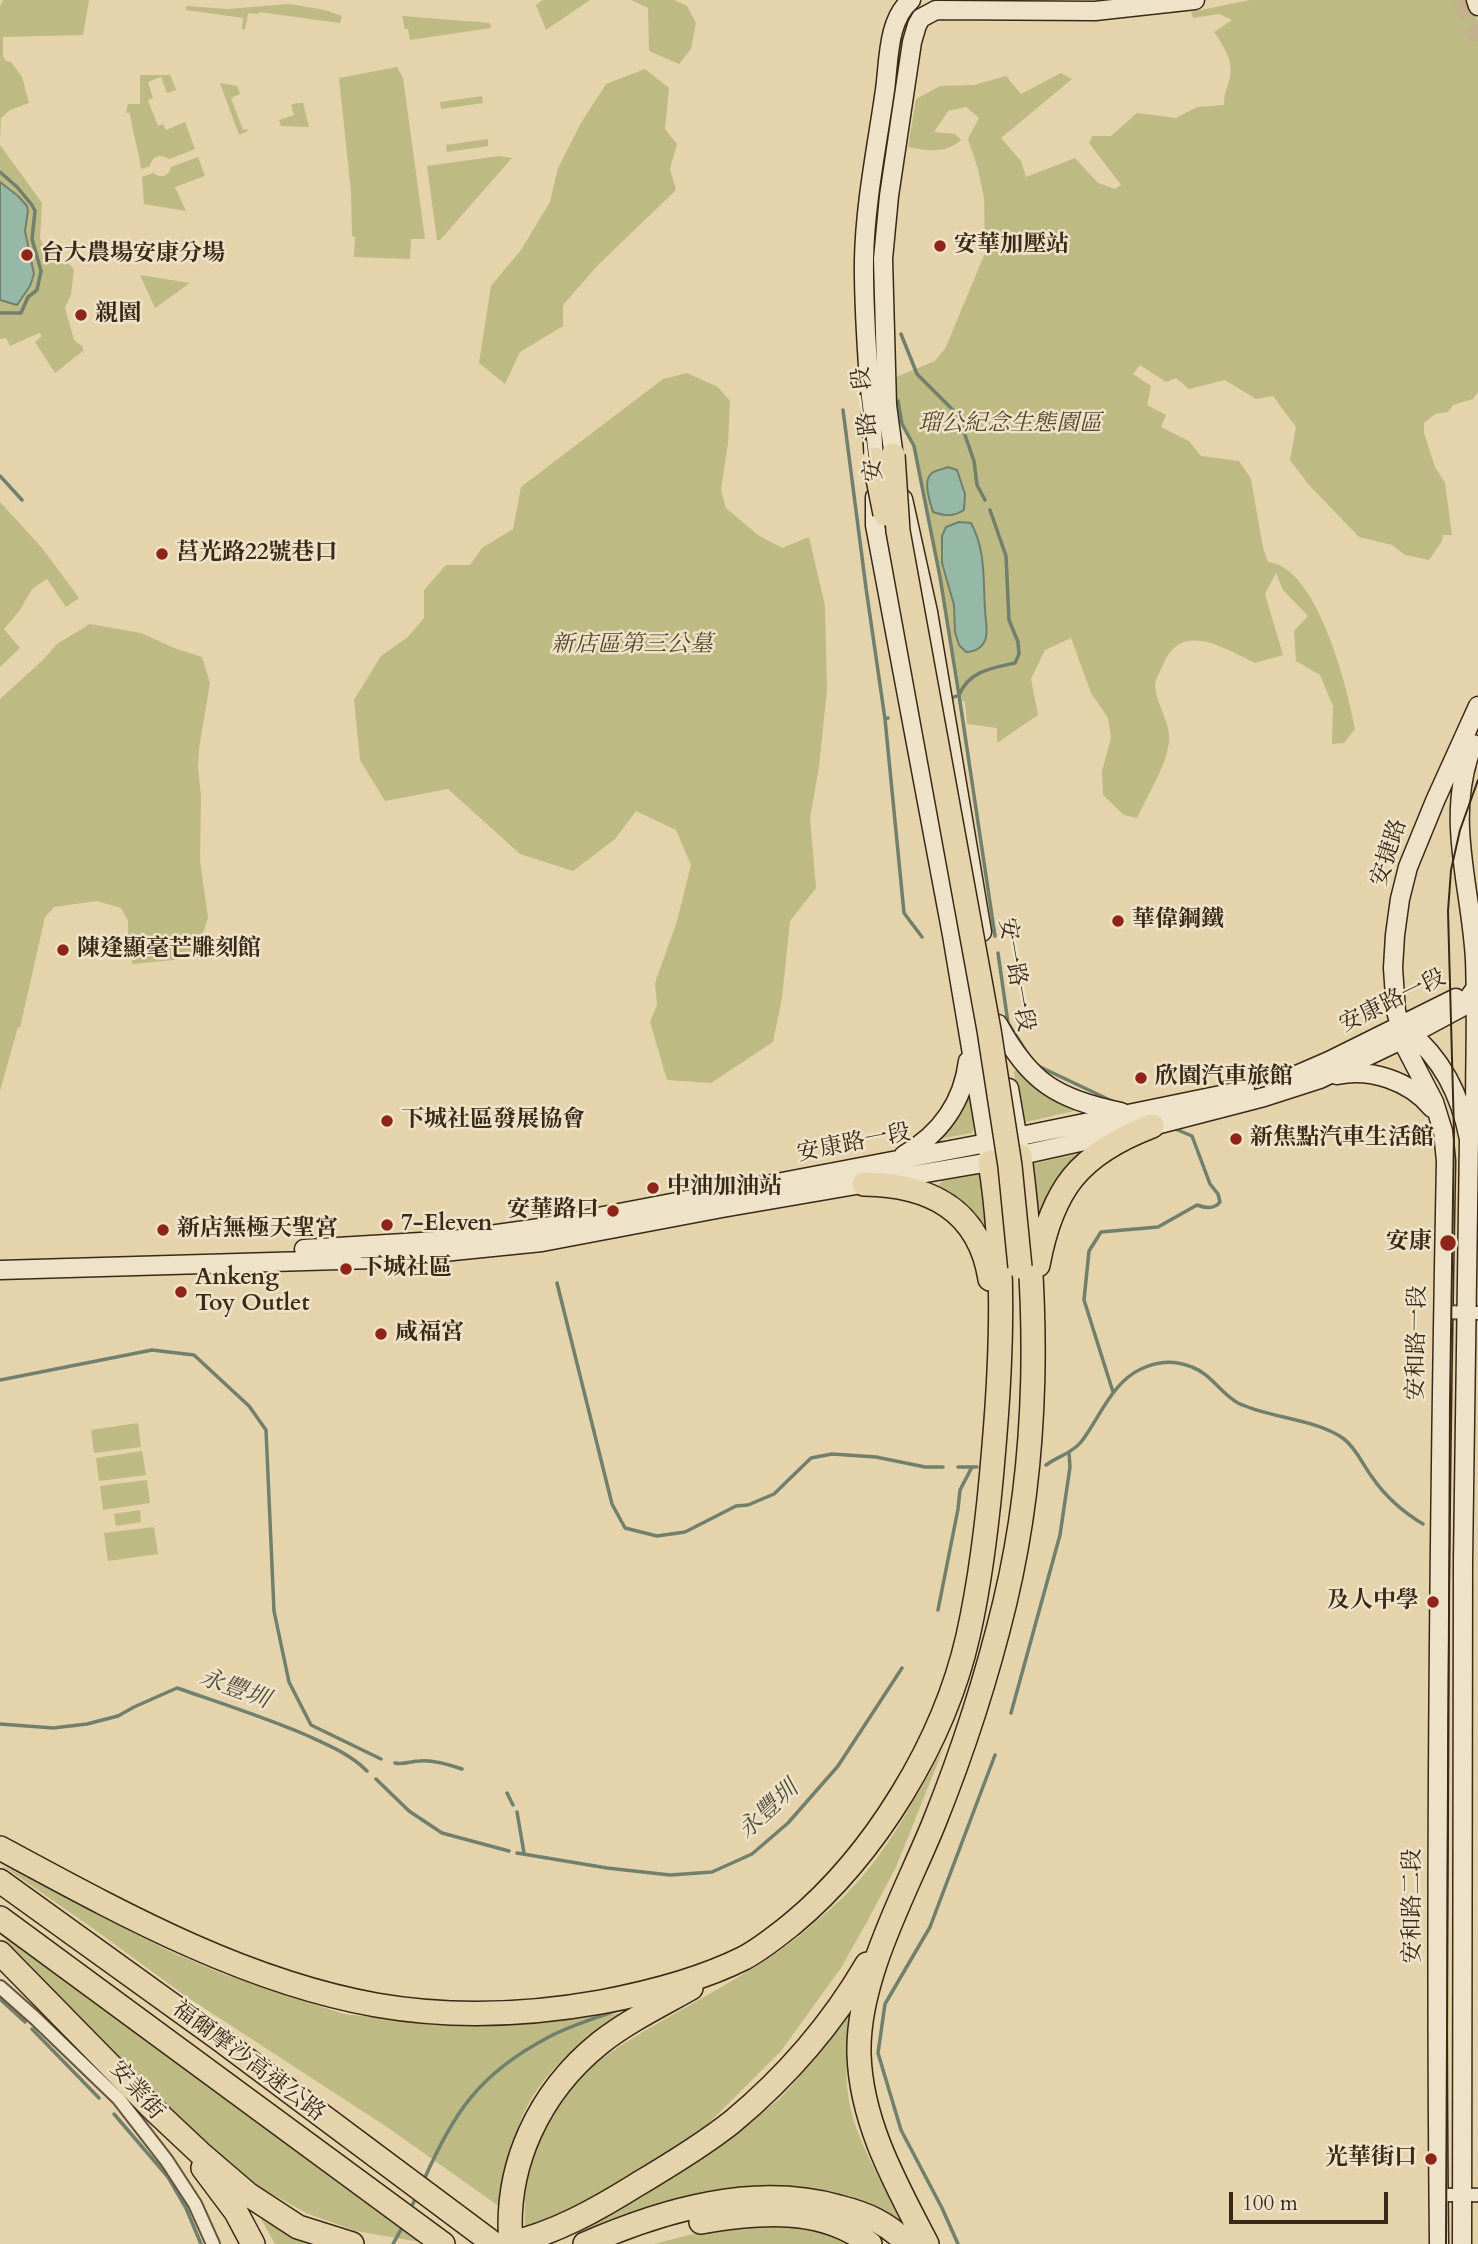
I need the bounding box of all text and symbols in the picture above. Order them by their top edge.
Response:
place label: 安華加壓站 [954,232,1069,260]
marker: 安華加壓站 [932,238,948,254]
place label: 台大農場安康分場 [41,241,225,269]
marker: 台大農場安康分場 [19,247,35,263]
place label: 親園 [95,301,141,329]
marker: 親園 [73,307,89,323]
street label: 安一路一段 [848,365,890,483]
park label: 瑠公紀念生態園區 [918,411,1102,439]
place label: 莒光路22號巷口 [176,540,338,568]
marker: 莒光路22號巷口 [154,546,170,562]
park label: 新店區第三公墓 [552,632,712,660]
street label: 安捷路 [1366,816,1414,890]
place label: 華偉鋼鐵 [1132,907,1224,935]
marker: 華偉鋼鐵 [1110,913,1126,929]
street label: 安一路一段 [991,916,1039,1034]
place label: 陳逢顯毫芒雕刻館 [77,936,261,964]
marker: 陳逢顯毫芒雕刻館 [55,942,71,958]
street label: 安康路一段 [1335,964,1451,1040]
place label: 欣園汽車旅館 [1155,1064,1293,1092]
marker: 欣園汽車旅館 [1133,1070,1149,1086]
place label: 下城社區發展協會 [401,1107,585,1135]
marker: 下城社區發展協會 [379,1113,395,1129]
street label: 安康路一段 [795,1119,913,1169]
place label: 新焦點汽車生活館 [1250,1125,1434,1153]
marker: 新焦點汽車生活館 [1228,1131,1244,1147]
place label: 中油加油站 [667,1174,782,1202]
marker: 中油加油站 [645,1180,661,1196]
place label: 安華路口 [507,1197,599,1225]
marker: 安華路口 [605,1203,621,1219]
place label: 7-Eleven [401,1211,493,1239]
place label: 新店無極天聖宮 [177,1216,338,1244]
marker: 7-Eleven [379,1217,395,1233]
marker: 新店無極天聖宮 [155,1222,171,1238]
place label: 安康 [1386,1229,1432,1257]
marker: 安康 [1438,1233,1458,1253]
place label: 下城社區 [360,1255,452,1283]
marker: 下城社區 [338,1261,354,1277]
place label: Ankeng Toy Outlet [195,1265,310,1319]
marker: Ankeng Toy Outlet [173,1284,189,1300]
street label: 安和路一段 [1403,1285,1433,1401]
place label: 咸福宮 [395,1320,464,1348]
marker: 咸福宮 [373,1326,389,1342]
place label: 及人中學 [1327,1588,1419,1616]
marker: 及人中學 [1425,1594,1441,1610]
water label: 永豐圳 [195,1664,273,1716]
water label: 永豐圳 [733,1776,805,1846]
street label: 安和路二段 [1400,1849,1428,1963]
street label: 福爾摩沙高速公路 [166,1996,330,2128]
street label: 安業街 [103,2056,169,2126]
place label: 光華街口 [1325,2145,1417,2173]
marker: 光華街口 [1423,2151,1439,2167]
scale bar [1233,2178,1392,2222]
text: 100 m [1242,2189,1298,2218]

